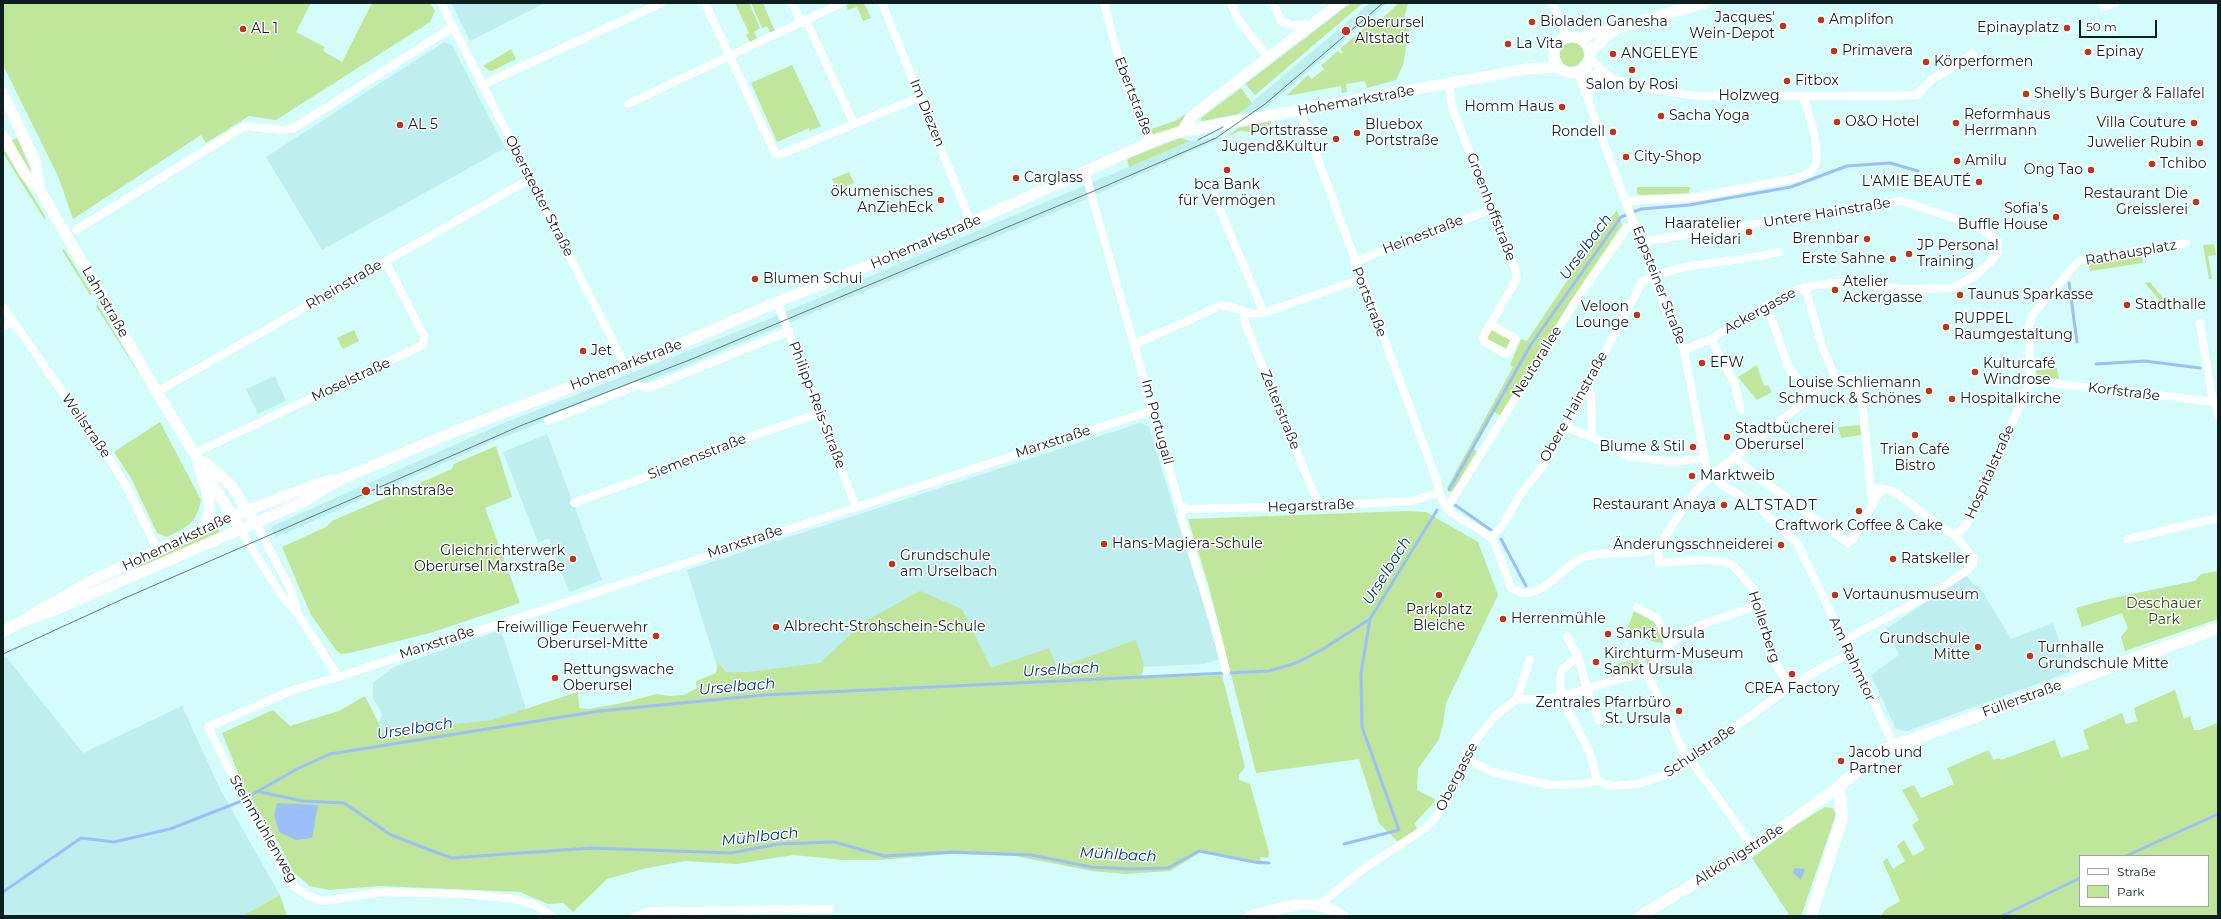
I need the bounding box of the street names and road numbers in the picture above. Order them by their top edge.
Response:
street label: Ebertstraße [1110,55,1156,137]
street label: Im Diezen [906,77,948,149]
street label: Hohemarkstraße [1296,82,1416,120]
street label: Holzweg [1718,88,1780,104]
street label: Oberstedter Straße [501,133,577,259]
street label: Groenhoffstraße [1463,151,1519,263]
street label: Untere Hainstraße [1762,195,1892,231]
street label: Hohemarkstraße [868,211,984,273]
street label: Heinestraße [1380,212,1466,258]
street label: Eppsteiner Straße [1629,223,1689,347]
street label: Rathausplatz [2084,237,2178,269]
street label: Rheinstraße [303,257,385,313]
street label: Lahnstraße [78,264,132,340]
street label: Portstraße [1348,265,1390,339]
street label: Ackergasse [1721,284,1799,338]
street label: Neutorallee [1508,323,1566,401]
street label: Hohemarkstraße [568,336,684,394]
street label: Philipp-Reis-Straße [785,339,849,471]
street label: Obere Hainstraße [1537,349,1611,465]
street label: Moselstraße [309,354,393,406]
street label: Zelterstraße [1256,368,1304,452]
street label: Im Portugall [1138,377,1176,467]
street label: Korfstraße [2087,379,2161,405]
street label: Weilstraße [58,391,114,461]
street label: Marxstraße [1013,422,1093,462]
street label: Hospitalstraße [1962,422,2018,522]
street label: Siemensstraße [645,431,749,483]
street label: Hegarstraße [1267,496,1355,516]
street label: Hohemarkstraße [120,509,234,575]
street label: Marxstraße [705,522,785,562]
street label: Hollerberg [1744,589,1784,665]
street label: Am Rahmtor [1825,614,1879,704]
street label: Marxstraße [397,623,477,663]
street label: Füllerstraße [1980,677,2064,721]
street label: Schulstraße [1661,721,1739,781]
street label: Obergasse [1432,740,1482,814]
street label: Steinmühlenweg [225,772,301,886]
street label: Altkönigstraße [1691,821,1787,889]

